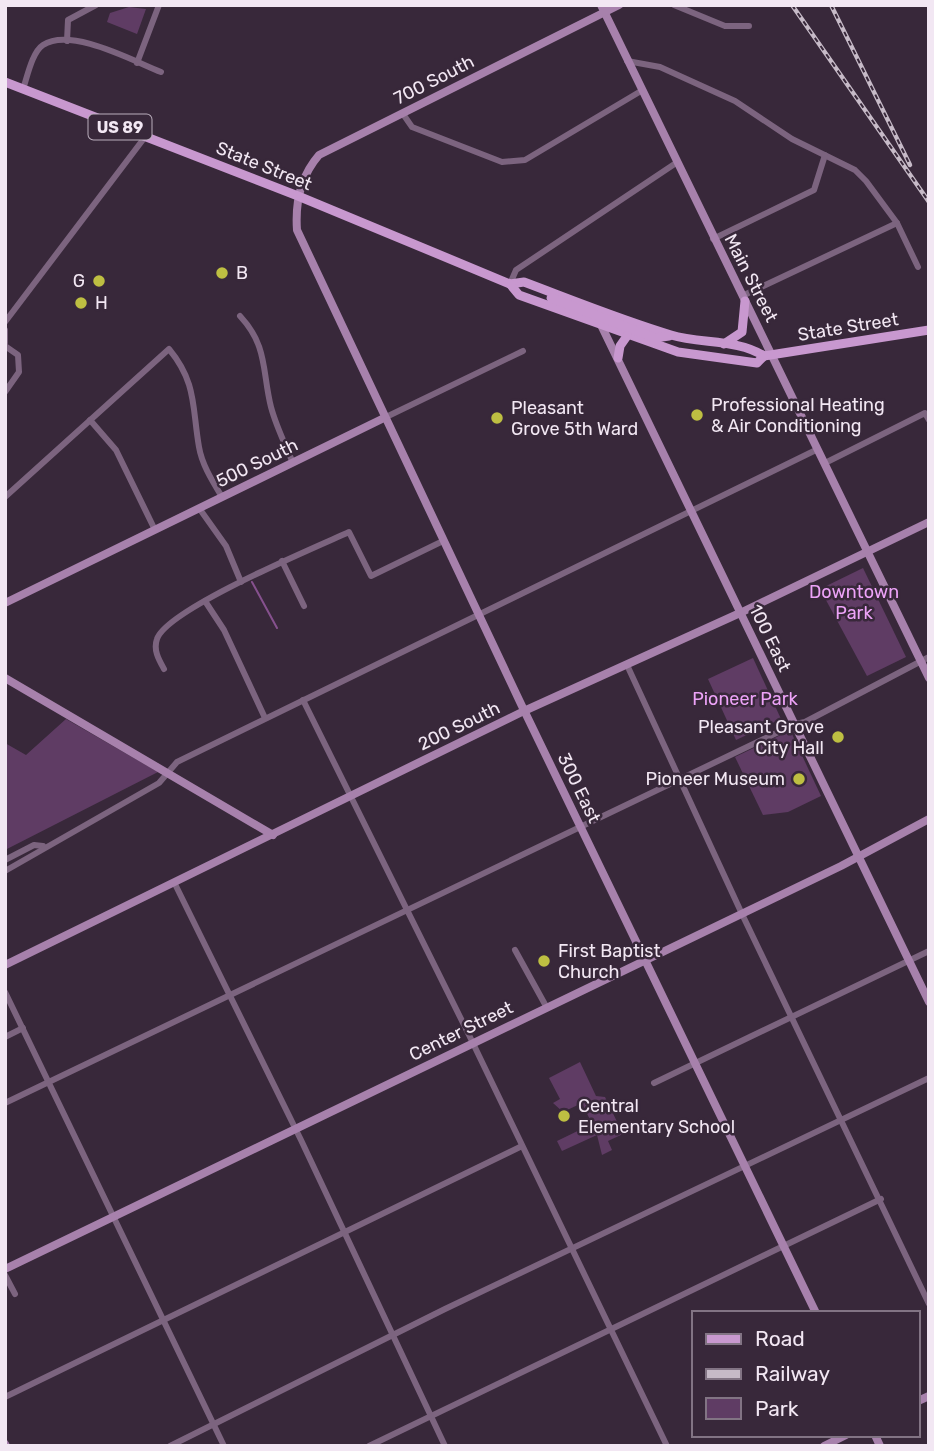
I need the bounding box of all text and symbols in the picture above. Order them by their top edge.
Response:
street label: 700 South [390,50,478,110]
road number: US 89 [88,114,152,140]
street label: State Street [213,137,315,195]
street label: Main Street [719,230,783,326]
place label: B [236,262,248,284]
marker: B [214,265,230,281]
place label: G [73,270,85,292]
marker: G [91,273,107,289]
place label: H [95,292,108,314]
marker: H [73,295,89,311]
street label: State Street [796,308,900,346]
place label: Professional Heating & Air Conditioning [711,394,885,437]
place label: Pleasant Grove 5th Ward [511,397,638,440]
marker: Professional Heating & Air Conditioning [689,407,705,423]
marker: Pleasant Grove 5th Ward [489,410,505,426]
street label: 500 South [212,434,302,492]
park label: Downtown Park [809,581,899,624]
street label: 100 East [744,601,796,675]
park label: Pioneer Park [692,688,799,710]
street label: 200 South [415,697,503,755]
place label: Pleasant Grove City Hall [698,716,824,759]
marker: Pleasant Grove City Hall [830,729,846,745]
street label: 300 East [553,749,605,827]
place label: Pioneer Museum [646,768,785,790]
marker: Pioneer Museum [791,771,807,787]
place label: First Baptist Church [558,940,661,983]
marker: First Baptist Church [536,953,552,969]
street label: Center Street [405,996,517,1066]
place label: Central Elementary School [578,1095,735,1138]
marker: Central Elementary School [556,1108,572,1124]
legend [692,1311,920,1437]
text: Road [755,1326,805,1351]
text: Railway [755,1361,830,1386]
text: Park [755,1396,799,1421]

